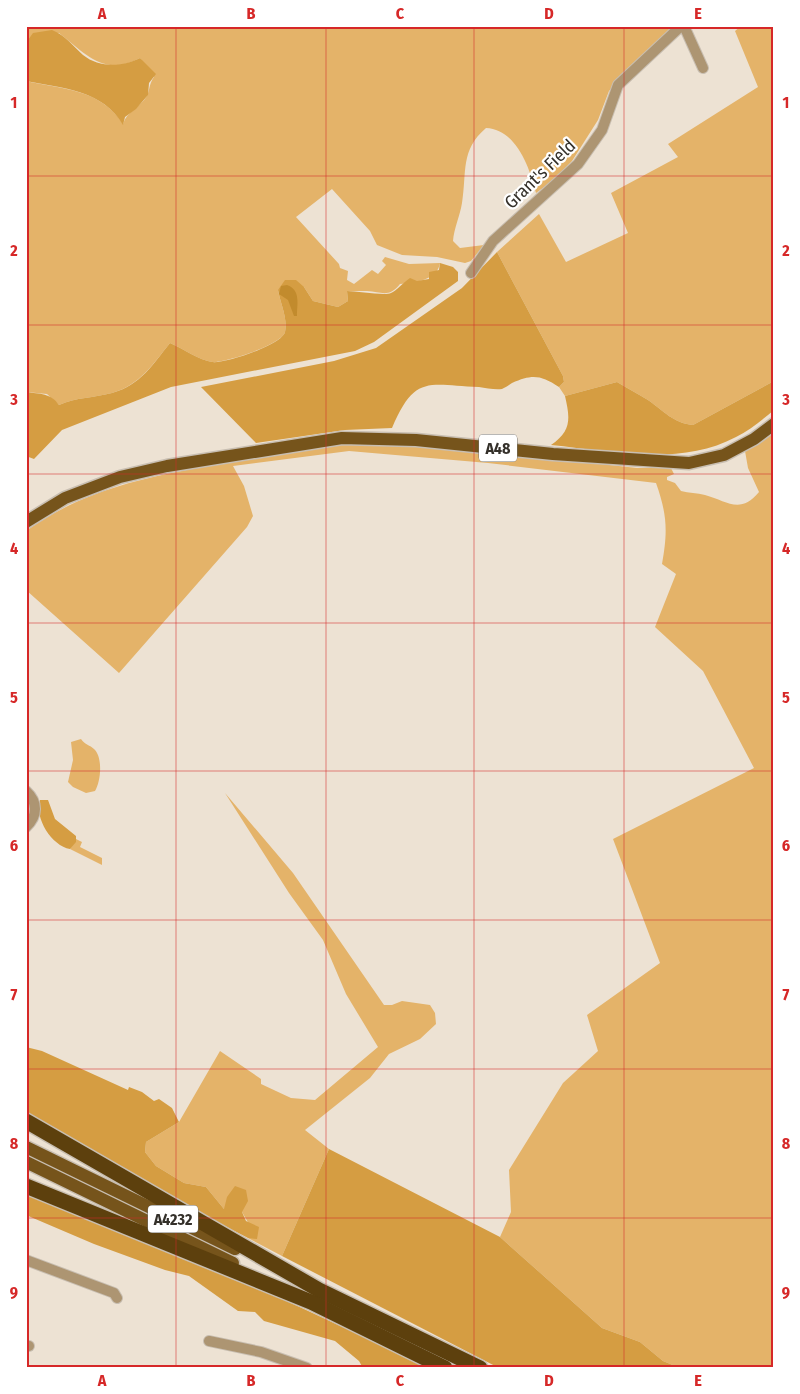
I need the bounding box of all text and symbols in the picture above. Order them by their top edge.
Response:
text: A [97,4,107,23]
text: B [247,4,256,23]
text: C [396,4,405,23]
text: D [544,4,554,23]
text: E [694,4,702,23]
text: 1 [11,93,17,112]
text: 1 [783,93,789,112]
street label: Grant's Field [500,135,580,213]
text: 2 [9,241,18,260]
text: 2 [781,241,790,260]
text: 3 [9,390,18,409]
text: 3 [781,390,790,409]
road number: A48 [479,434,517,462]
text: 4 [10,539,18,558]
text: 4 [782,539,790,558]
text: 5 [10,688,18,707]
text: 5 [782,688,790,707]
text: 6 [10,836,18,855]
text: 6 [782,836,790,855]
text: 7 [11,985,18,1004]
text: 7 [783,985,790,1004]
text: 8 [10,1134,19,1153]
text: 8 [782,1134,791,1153]
road number: A4232 [148,1206,198,1232]
text: 9 [10,1283,18,1302]
text: 9 [782,1283,790,1302]
text: A [97,1371,107,1390]
text: B [247,1371,256,1390]
text: C [396,1371,405,1390]
text: D [544,1371,554,1390]
text: E [694,1371,702,1390]

